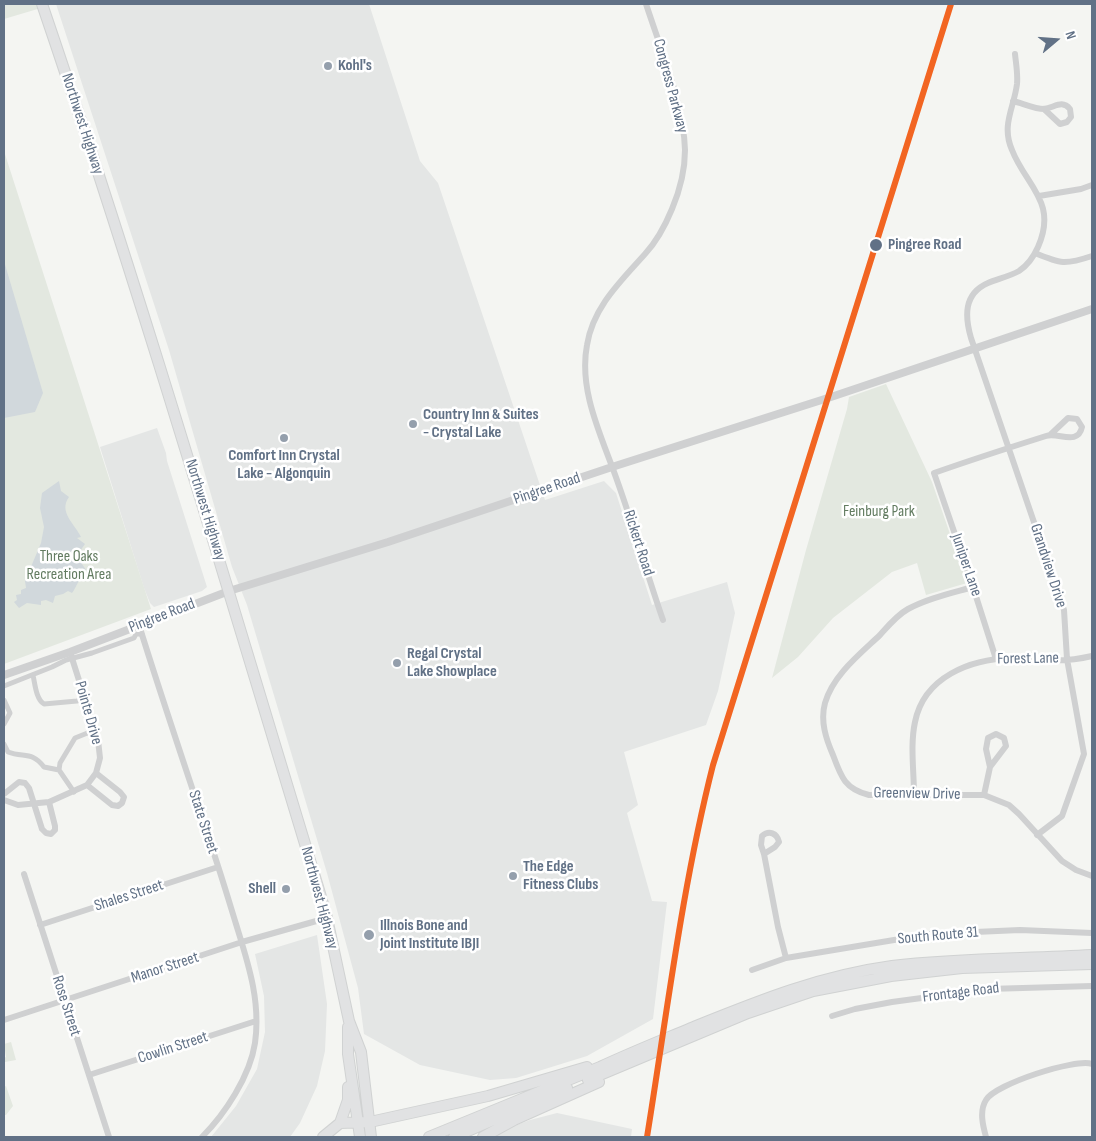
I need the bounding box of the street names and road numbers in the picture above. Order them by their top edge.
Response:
street label: Congress Parkway [648,37,692,135]
street label: Northwest Highway [57,71,107,177]
street label: Northwest Highway [180,457,230,563]
street label: Pingree Road [511,469,583,509]
street label: Rickert Road [618,508,658,578]
street label: Grandview Drive [1025,522,1071,610]
street label: Juniper Lane [946,531,986,599]
street label: Pingree Road [126,595,198,637]
street label: Forest Lane [997,649,1059,669]
street label: Pointe Drive [70,679,106,747]
street label: Greenview Drive [873,784,961,804]
street label: State Street [184,788,222,856]
street label: Northwest Highway [296,845,342,951]
street label: Shales Street [92,876,166,916]
street label: South Route 31 [897,923,979,949]
street label: Manor Street [129,948,201,988]
street label: Rose Street [47,973,85,1039]
street label: Frontage Road [922,979,1000,1007]
street label: Cowlin Street [136,1028,210,1068]

